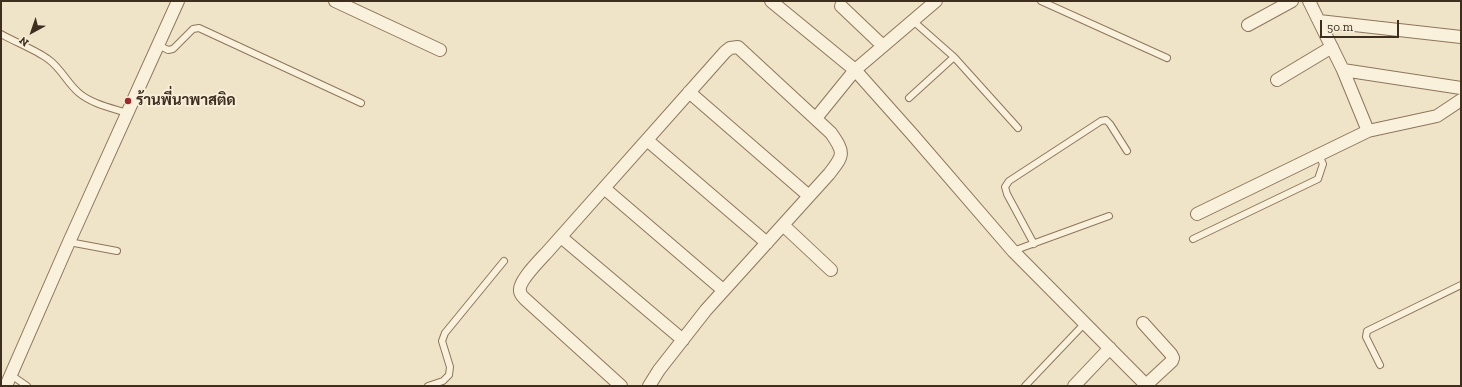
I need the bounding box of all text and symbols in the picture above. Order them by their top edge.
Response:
north arrow [12,12,52,52]
scale bar [1322,12,1401,38]
text: 50 m [1327,20,1353,34]
text: N [17,34,31,49]
place label: ร้านพี่นาพาสติด [136,92,236,110]
marker: ร้านพี่นาพาสติด [123,96,133,106]

